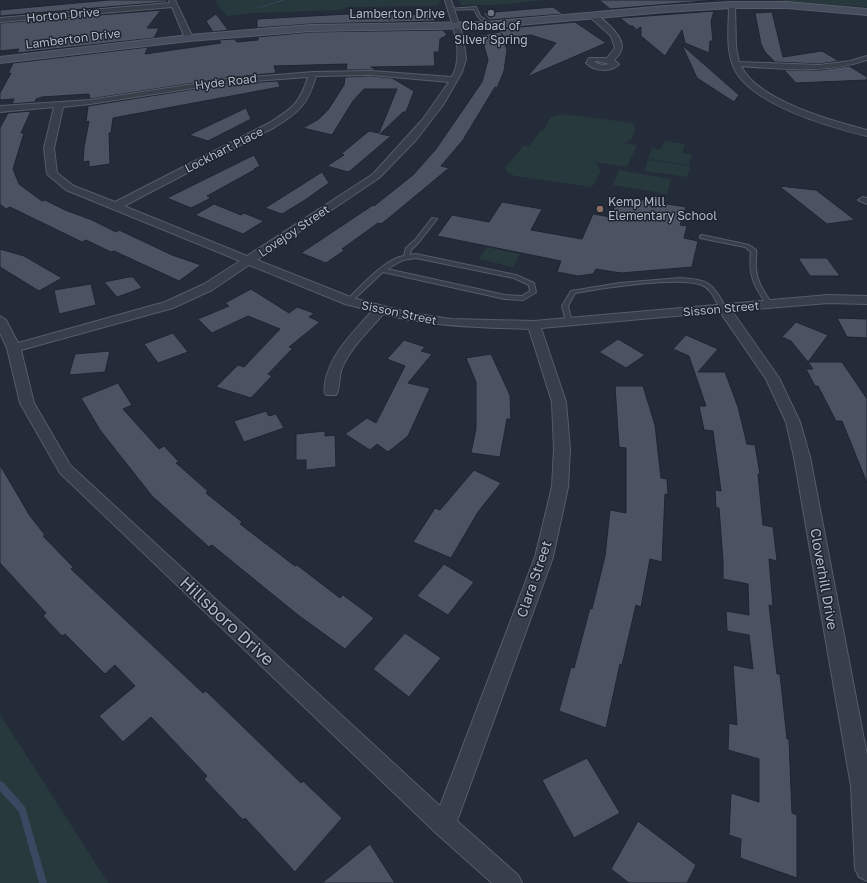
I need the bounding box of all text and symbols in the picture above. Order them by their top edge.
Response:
street label: Horton Drive [26,4,100,25]
street label: Lamberton Drive [349,6,445,21]
marker: Chabad of Silver Spring [486,8,496,18]
place label: Chabad of Silver Spring [454,18,528,47]
street label: Lamberton Drive [25,25,121,52]
street label: Hyde Road [194,70,258,93]
street label: Lockhart Place [182,123,266,176]
place label: Kemp Mill Elementary School [608,194,717,223]
street label: Lovejoy Street [255,201,332,260]
marker: Kemp Mill Elementary School [595,204,605,214]
street label: Sisson Street [360,297,438,328]
street label: Sisson Street [682,298,760,319]
street label: Cloverhill Drive [807,527,842,631]
street label: Clara Street [512,538,555,619]
street label: Hillsboro Drive [176,572,279,670]

